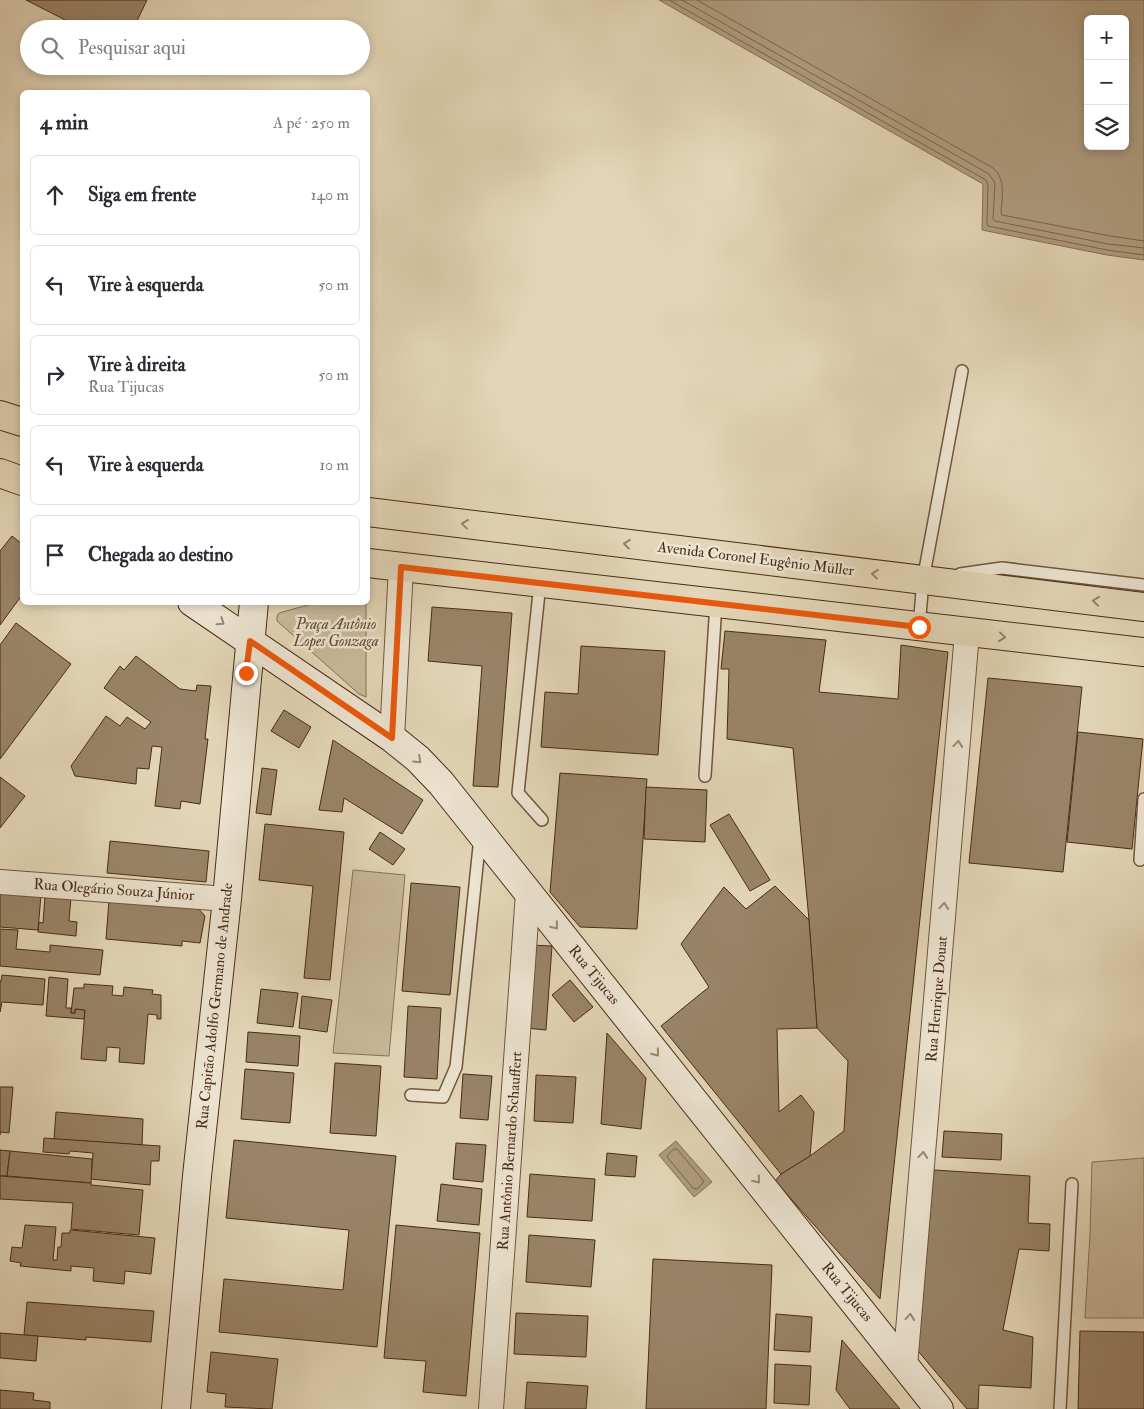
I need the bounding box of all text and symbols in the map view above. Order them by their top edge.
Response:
map controls [1084,15,1129,150]
button: + [1084,15,1129,60]
search box [20,20,370,75]
icon: search [38,34,66,62]
text: Pesquisar aqui [78,36,186,60]
button: − [1084,60,1129,105]
button: layers [1084,105,1129,150]
text: 4 min [40,109,88,136]
text: A pé · 250 m [273,113,350,133]
icon: ahead [41,181,69,209]
text: Siga em frente [88,183,196,207]
text: 140 m [311,185,349,205]
icon: left [41,271,69,299]
text: Vire à esquerda [88,273,203,297]
text: 50 m [318,275,349,295]
text: Vire à direita [88,353,185,377]
icon: right [41,361,69,389]
text: 50 m [318,365,349,385]
text: Rua Tijucas [88,377,164,397]
icon: left [41,451,69,479]
text: Vire à esquerda [88,453,203,477]
text: 10 m [319,455,349,475]
one-way arrow [461,519,469,530]
street label: Avenida Coronel Eugênio Müller [656,537,856,581]
one-way arrow [622,539,630,550]
icon: arrive [41,541,69,569]
text: Chegada ao destino [88,543,233,567]
one-way arrow [870,569,878,580]
one-way arrow [1091,596,1099,607]
park label: Praça Antônio Lopes Gonzaga [292,615,379,651]
one-way arrow [215,616,224,625]
route start [908,616,931,639]
one-way arrow [998,631,1006,642]
route end [235,662,258,685]
one-way arrow [952,740,963,748]
one-way arrow [413,754,422,763]
street label: Rua Olegário Souza Júnior [33,875,195,906]
street label: Rua Capitão Adolfo Germano de Andrade [193,882,238,1130]
one-way arrow [939,902,950,910]
one-way arrow [549,920,558,929]
street label: Rua Henrique Douat [922,935,952,1063]
street label: Rua Tijucas [564,941,624,1009]
one-way arrow [650,1047,659,1057]
street label: Rua Antônio Bernardo Schauffert [494,1051,526,1251]
one-way arrow [918,1151,929,1159]
one-way arrow [752,1174,760,1183]
street label: Rua Tijucas [817,1258,877,1326]
one-way arrow [904,1313,915,1321]

